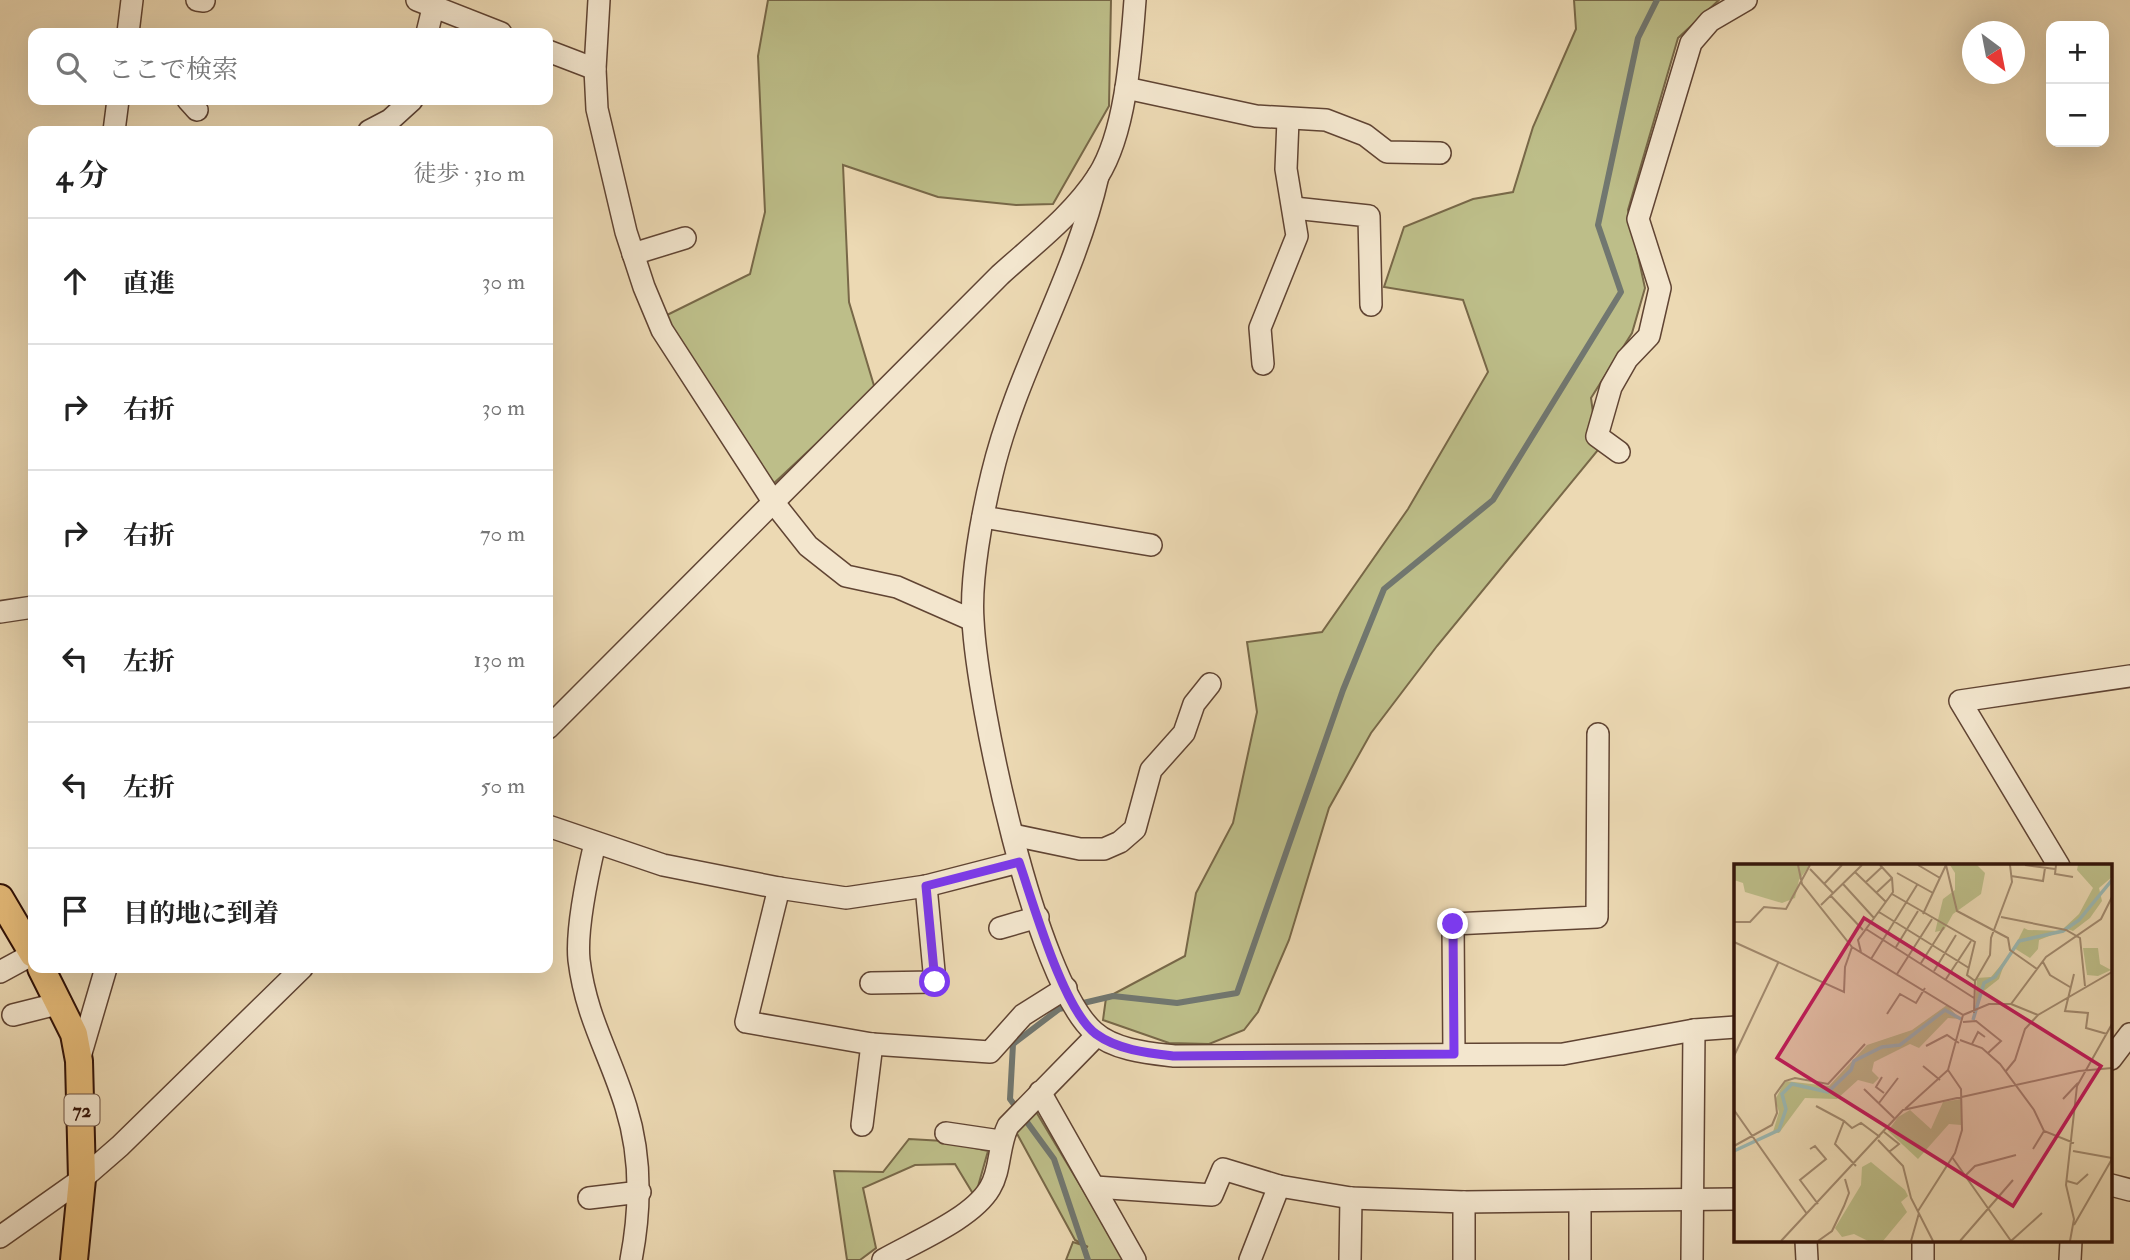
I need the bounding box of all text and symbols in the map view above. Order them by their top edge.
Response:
north arrow [1962,21,2025,84]
map controls [2046,21,2109,147]
button: + [2046,21,2109,84]
search box [28,28,553,105]
icon: search [52,48,90,86]
text: ここで検索 [108,54,238,86]
button: − [2046,84,2109,147]
text: 4 分 [56,157,109,194]
text: 徒歩 · 310 m [413,159,525,188]
icon: ahead [56,262,94,300]
text: 30 m [482,267,525,296]
text: 直進 [123,268,175,300]
icon: right [56,388,94,426]
text: 30 m [482,393,525,422]
text: 右折 [123,394,175,426]
icon: right [56,514,94,552]
text: 70 m [480,519,525,548]
text: 右折 [123,520,175,552]
icon: left [56,640,94,678]
text: 130 m [473,645,525,674]
text: 左折 [123,646,175,678]
icon: left [56,766,94,804]
text: 50 m [481,771,525,800]
text: 左折 [123,772,175,804]
inset map [1734,864,2112,1242]
icon: arrive [56,892,94,930]
text: 目的地に到着 [123,898,279,930]
route end [1437,908,1468,939]
route start [919,966,950,997]
road number: 72 [64,1094,100,1126]

